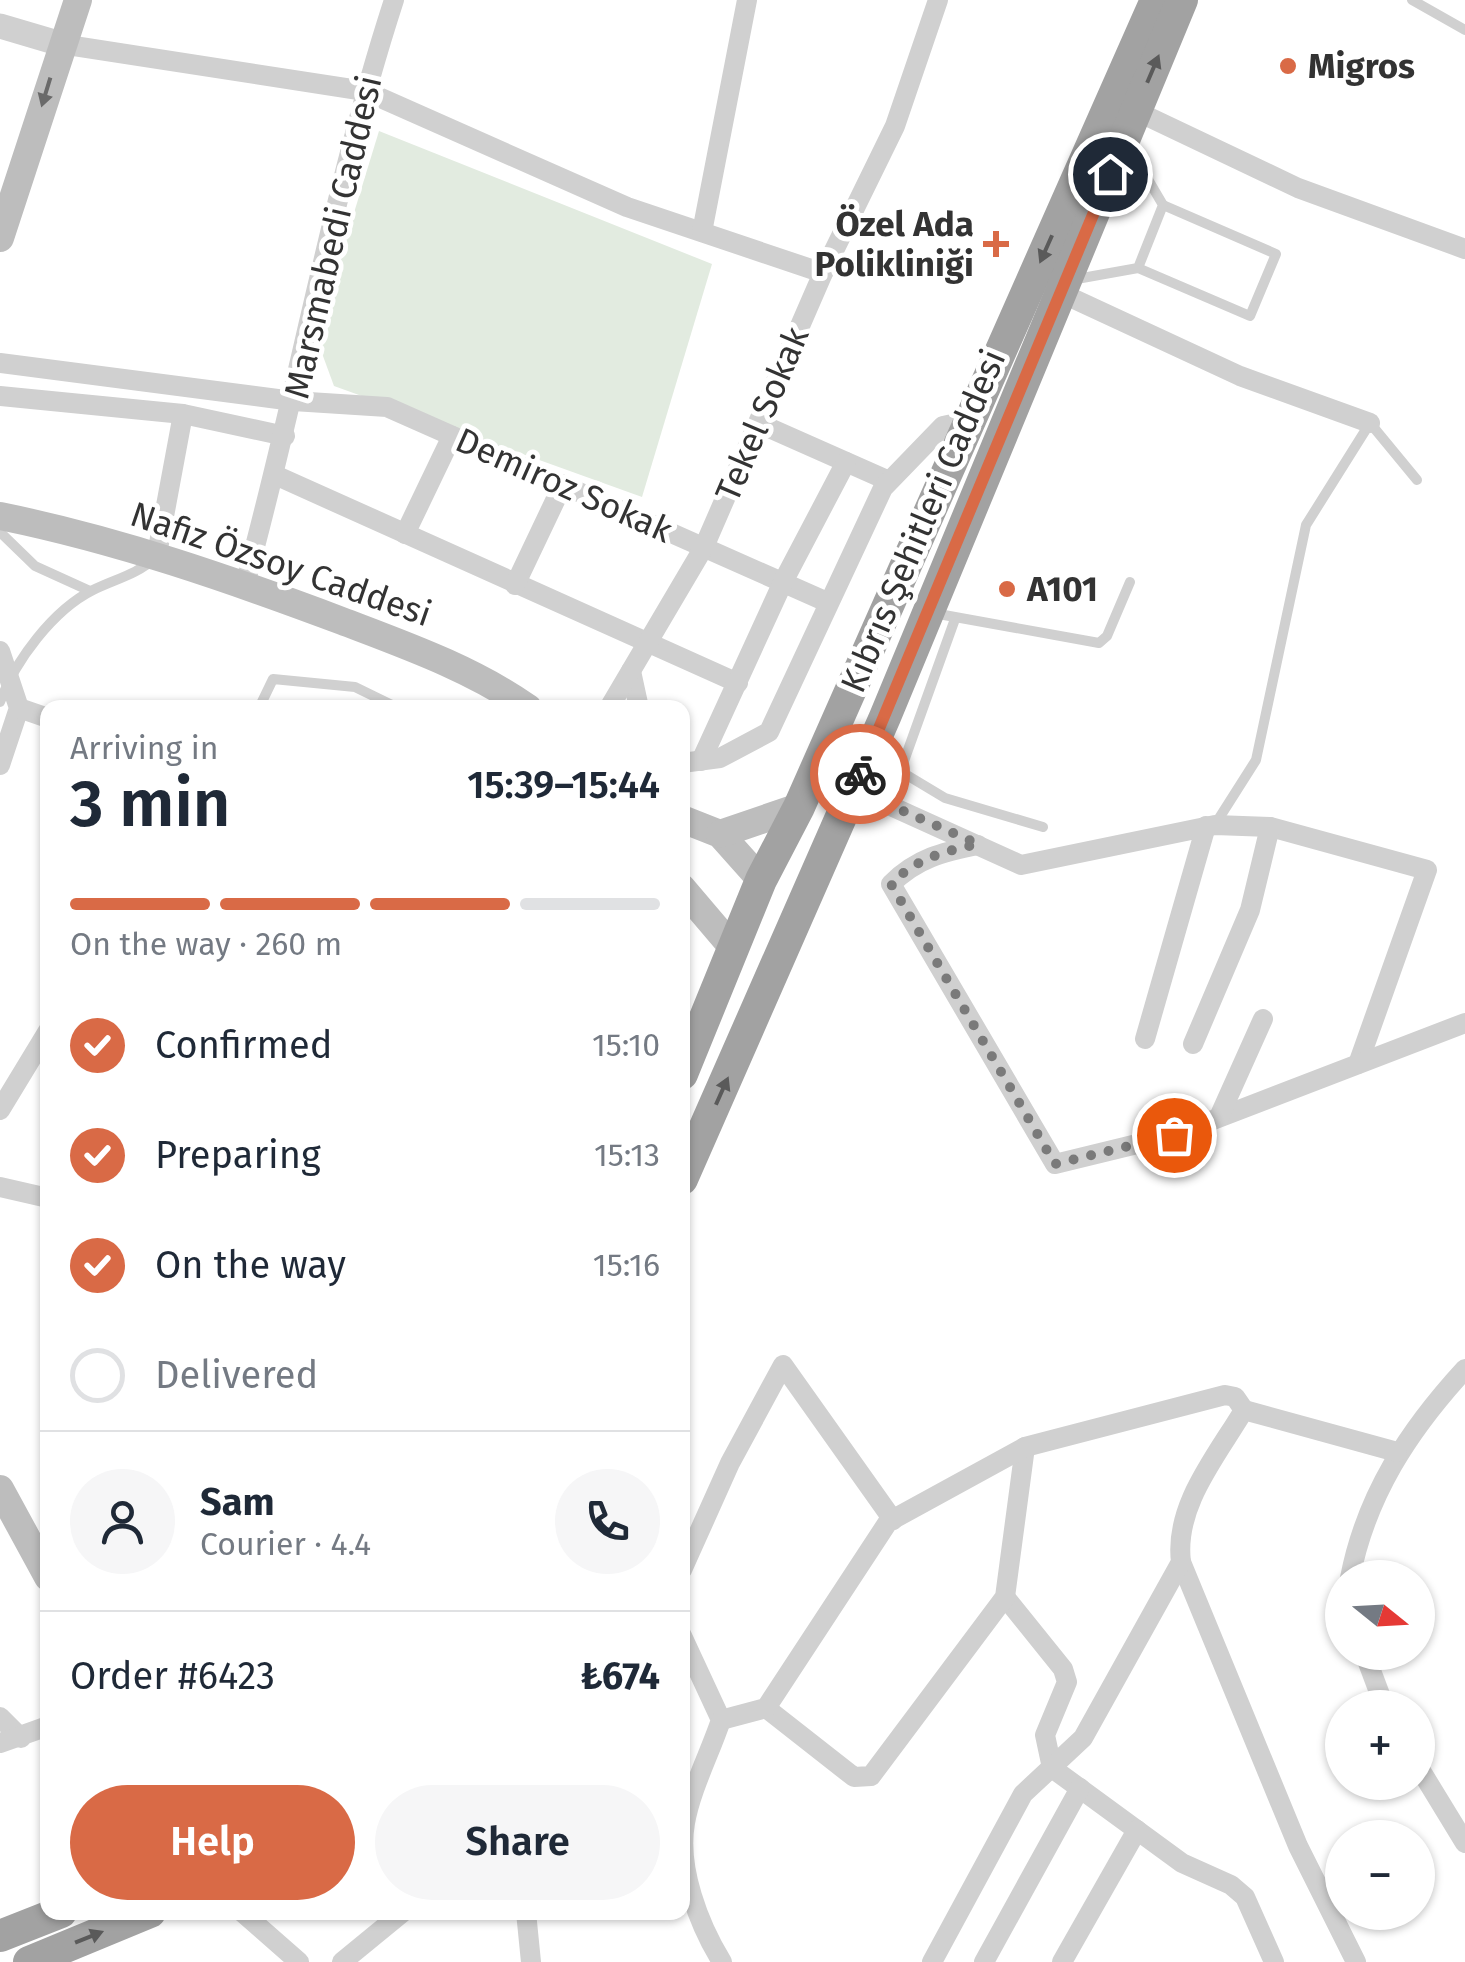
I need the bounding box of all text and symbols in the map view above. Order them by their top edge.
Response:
place label: Migros [1308,45,1415,87]
one-way arrow [1146,54,1162,84]
marker: Migros [1277,55,1299,77]
street label: Marsmabedi Caddesi [275,71,391,403]
one-way arrow [38,77,53,108]
pin [1068,132,1153,217]
icon: home [1083,147,1138,202]
place label: Özel Ada Polikliniği [815,203,974,285]
marker: Özel Ada Polikliniği [983,231,1009,257]
one-way arrow [1038,234,1054,264]
street label: Tekel Sokak [706,320,818,508]
street label: Kıbrıs Şehitleri Caddesi [832,343,1014,699]
street label: Demiroz Sokak [449,419,679,552]
street label: Nafiz Özsoy Caddesi [125,493,437,635]
place label: A101 [1026,568,1098,610]
marker: A101 [996,578,1018,600]
courier [810,724,910,824]
text: Arriving in [70,729,218,767]
icon: bike [833,747,888,802]
text: 15:39–15:44 [467,762,660,808]
text: 3 min [70,765,230,843]
text: On the way · 260 m [70,925,342,963]
icon: check [70,1018,125,1073]
text: Confirmed [155,1022,333,1068]
text: 15:10 [592,1026,660,1064]
one-way arrow [714,1076,731,1105]
pin [1132,1093,1217,1178]
icon: bag [1147,1108,1202,1163]
icon: check [70,1128,125,1183]
text: Preparing [155,1132,321,1178]
text: 15:13 [594,1136,660,1174]
icon: check [70,1238,125,1293]
text: On the way [155,1242,346,1288]
text: 15:16 [593,1246,660,1284]
text: Delivered [155,1352,318,1398]
button: person [70,1469,175,1574]
button: phone [555,1469,660,1574]
text: Sam [200,1479,275,1525]
text: Courier · 4.4 [200,1525,371,1563]
north arrow [1325,1560,1435,1670]
map controls [1325,1560,1435,1930]
text: Order #6423 [70,1653,275,1699]
text: ₺674 [580,1653,660,1699]
button: + [1325,1690,1435,1800]
button: Help [70,1785,355,1900]
button: Share [375,1785,660,1900]
button: − [1325,1820,1435,1930]
one-way arrow [75,1929,105,1945]

